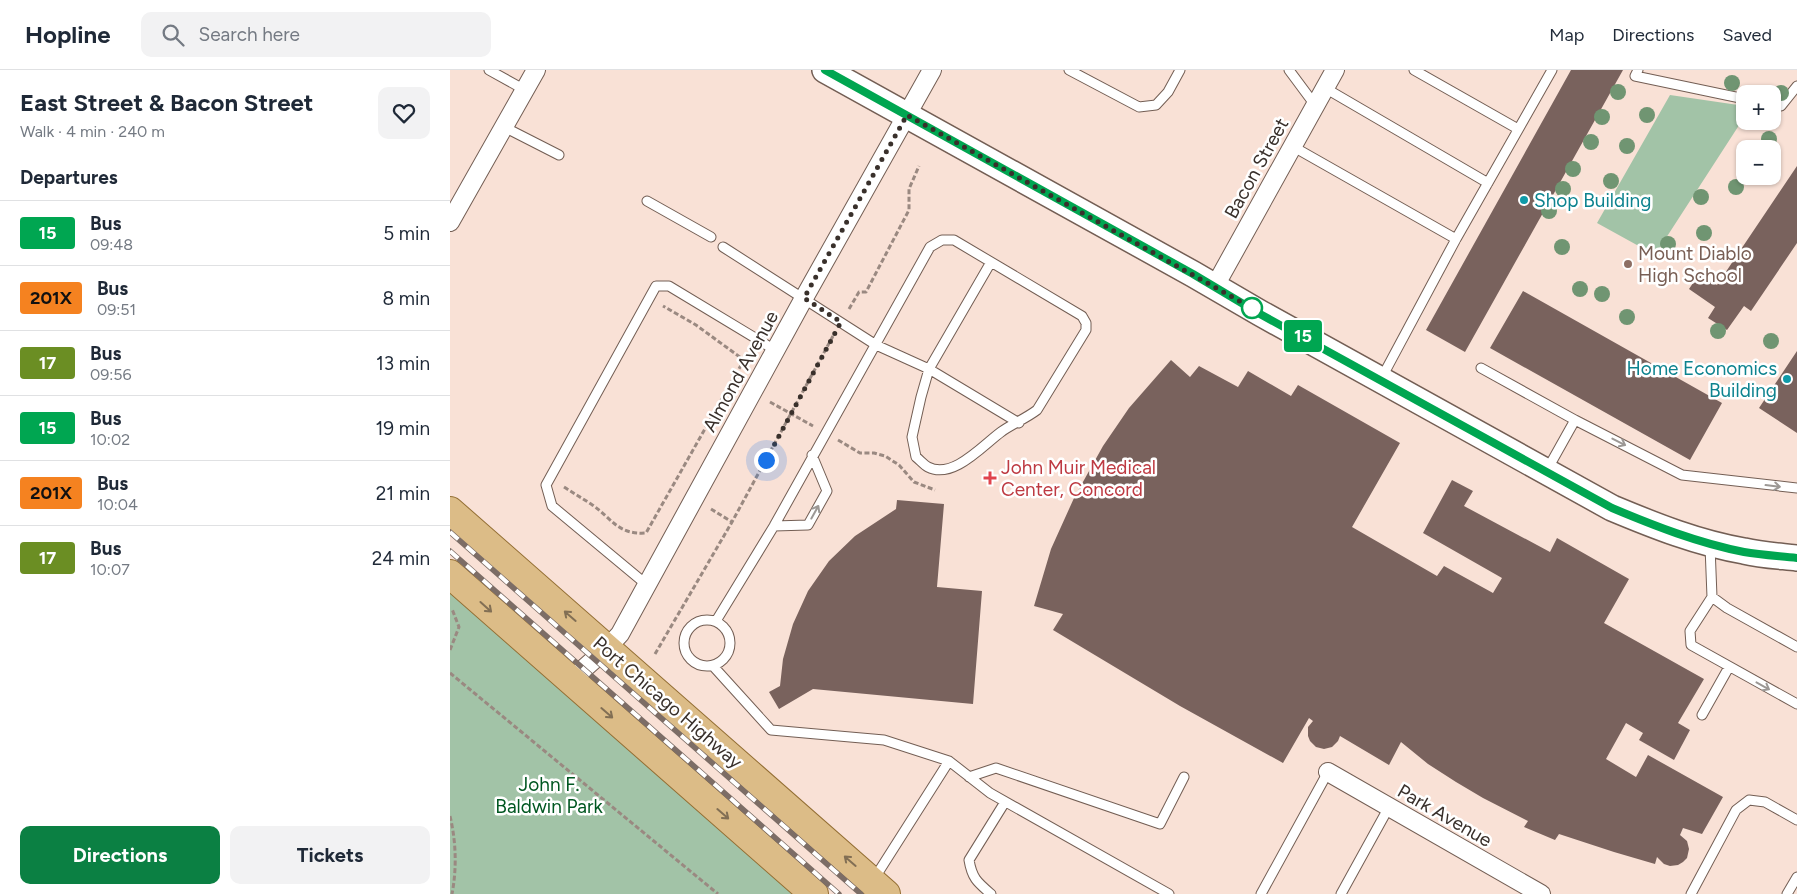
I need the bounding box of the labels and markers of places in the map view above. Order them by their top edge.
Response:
place label: Shop Building [1534,189,1651,212]
marker: Shop Building [1518,194,1530,206]
place label: Mount Diablo High School [1638,242,1752,287]
marker: Mount Diablo High School [1622,258,1634,270]
unlabelled marker [1241,297,1263,319]
place label: Home Economics Building [1627,357,1777,402]
marker: Home Economics Building [1781,373,1793,385]
place label: John Muir Medical Center, Concord [1001,456,1156,501]
marker: John Muir Medical Center, Concord [983,471,997,485]

